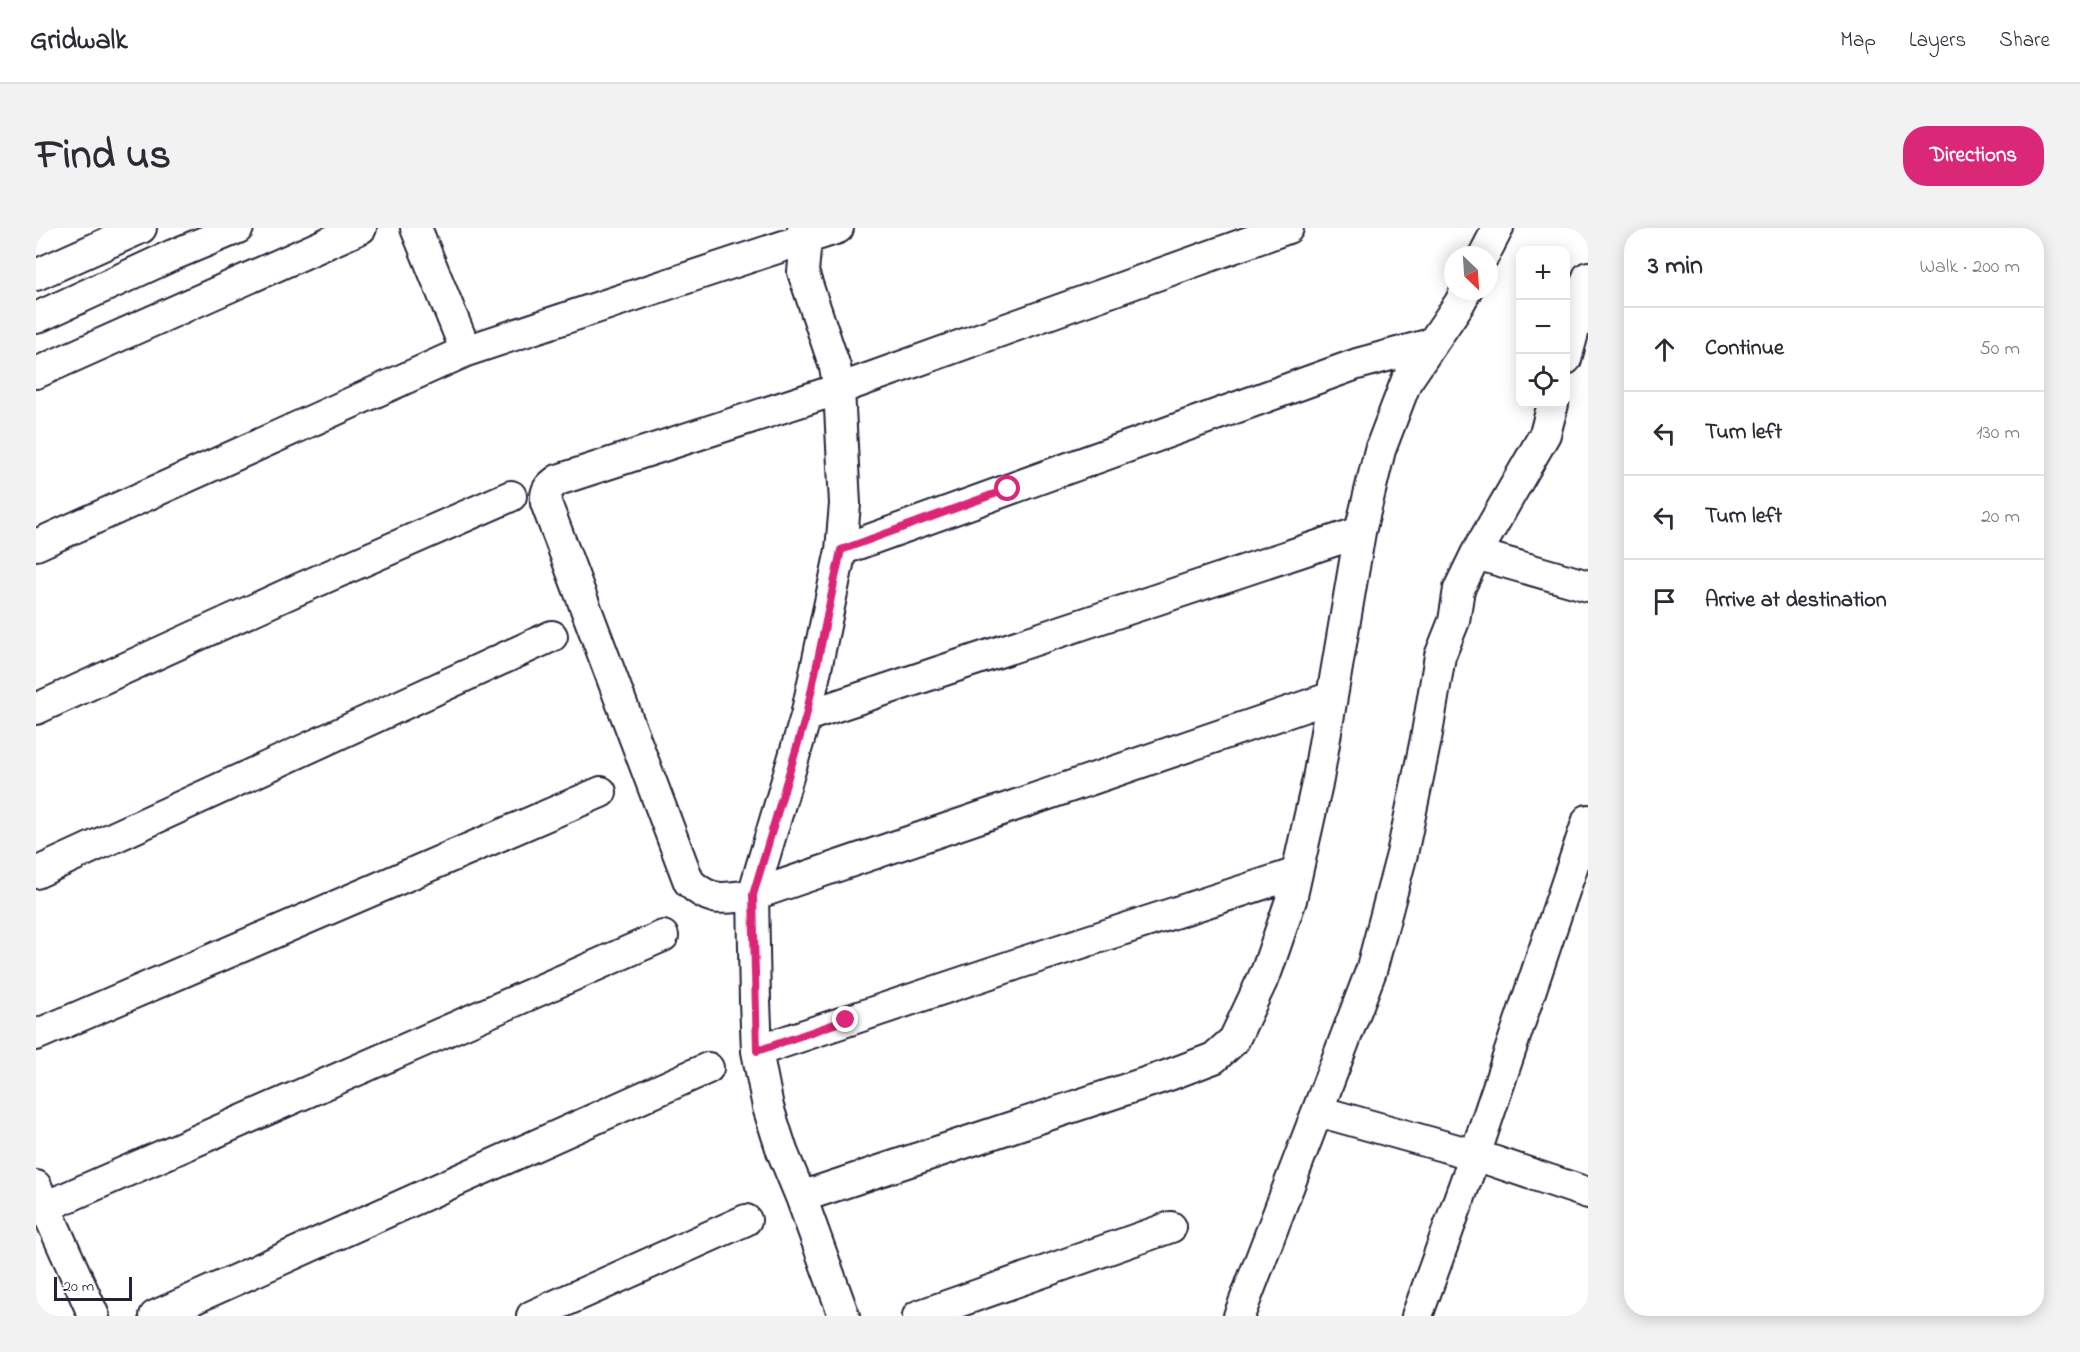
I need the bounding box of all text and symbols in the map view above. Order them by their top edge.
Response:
text: Gridwalk [30,21,127,62]
text: Map [1840,26,1876,56]
text: Layers [1909,26,1966,56]
text: Share [1999,26,2050,56]
text: Find us [36,126,171,187]
button: Directions [1903,126,2044,186]
north arrow [1444,246,1498,300]
map controls [1516,246,1570,408]
button: + [1516,246,1570,300]
text: 3 min [1648,248,1703,286]
text: Walk · 200 m [1920,253,2020,282]
button: − [1516,300,1570,354]
icon: ahead [1648,333,1681,366]
text: Continue [1705,333,1784,365]
text: 50 m [1979,335,2020,364]
button: locate [1516,354,1570,408]
icon: left [1648,417,1681,450]
text: Turn left [1705,417,1782,449]
text: 130 m [1976,419,2020,448]
route start [994,475,1020,501]
icon: left [1648,501,1681,534]
text: Turn left [1705,501,1782,533]
text: 20 m [1981,503,2020,532]
icon: arrive [1648,585,1681,618]
text: Arrive at destination [1705,585,1887,617]
route end [832,1006,858,1032]
scale bar [54,1274,132,1302]
text: 20 m [63,1275,94,1299]

